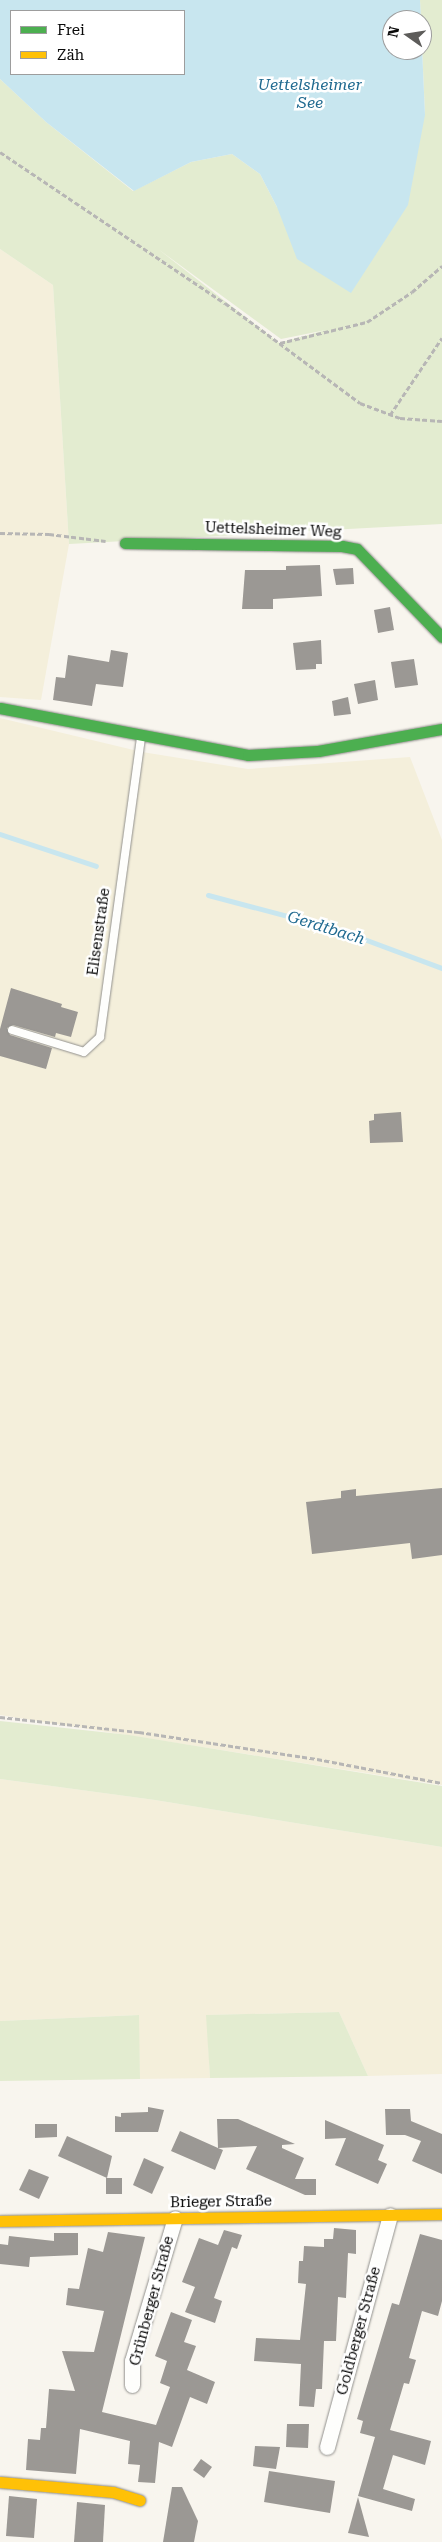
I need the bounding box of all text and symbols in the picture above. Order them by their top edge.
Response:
legend [10,10,185,75]
north arrow [382,10,432,60]
text: Frei [57,21,85,39]
text: N [384,25,402,39]
text: Zäh [57,46,84,64]
water label: Uettelsheimer See [258,75,362,113]
street label: Uettelsheimer Weg [204,519,342,541]
street label: Elisenstraße [84,887,114,977]
water label: Gerdtbach [285,907,367,949]
street label: Brieger Straße [170,2192,272,2212]
street label: Grünberger Straße [126,2234,178,2368]
street label: Goldberger Straße [333,2265,385,2397]

